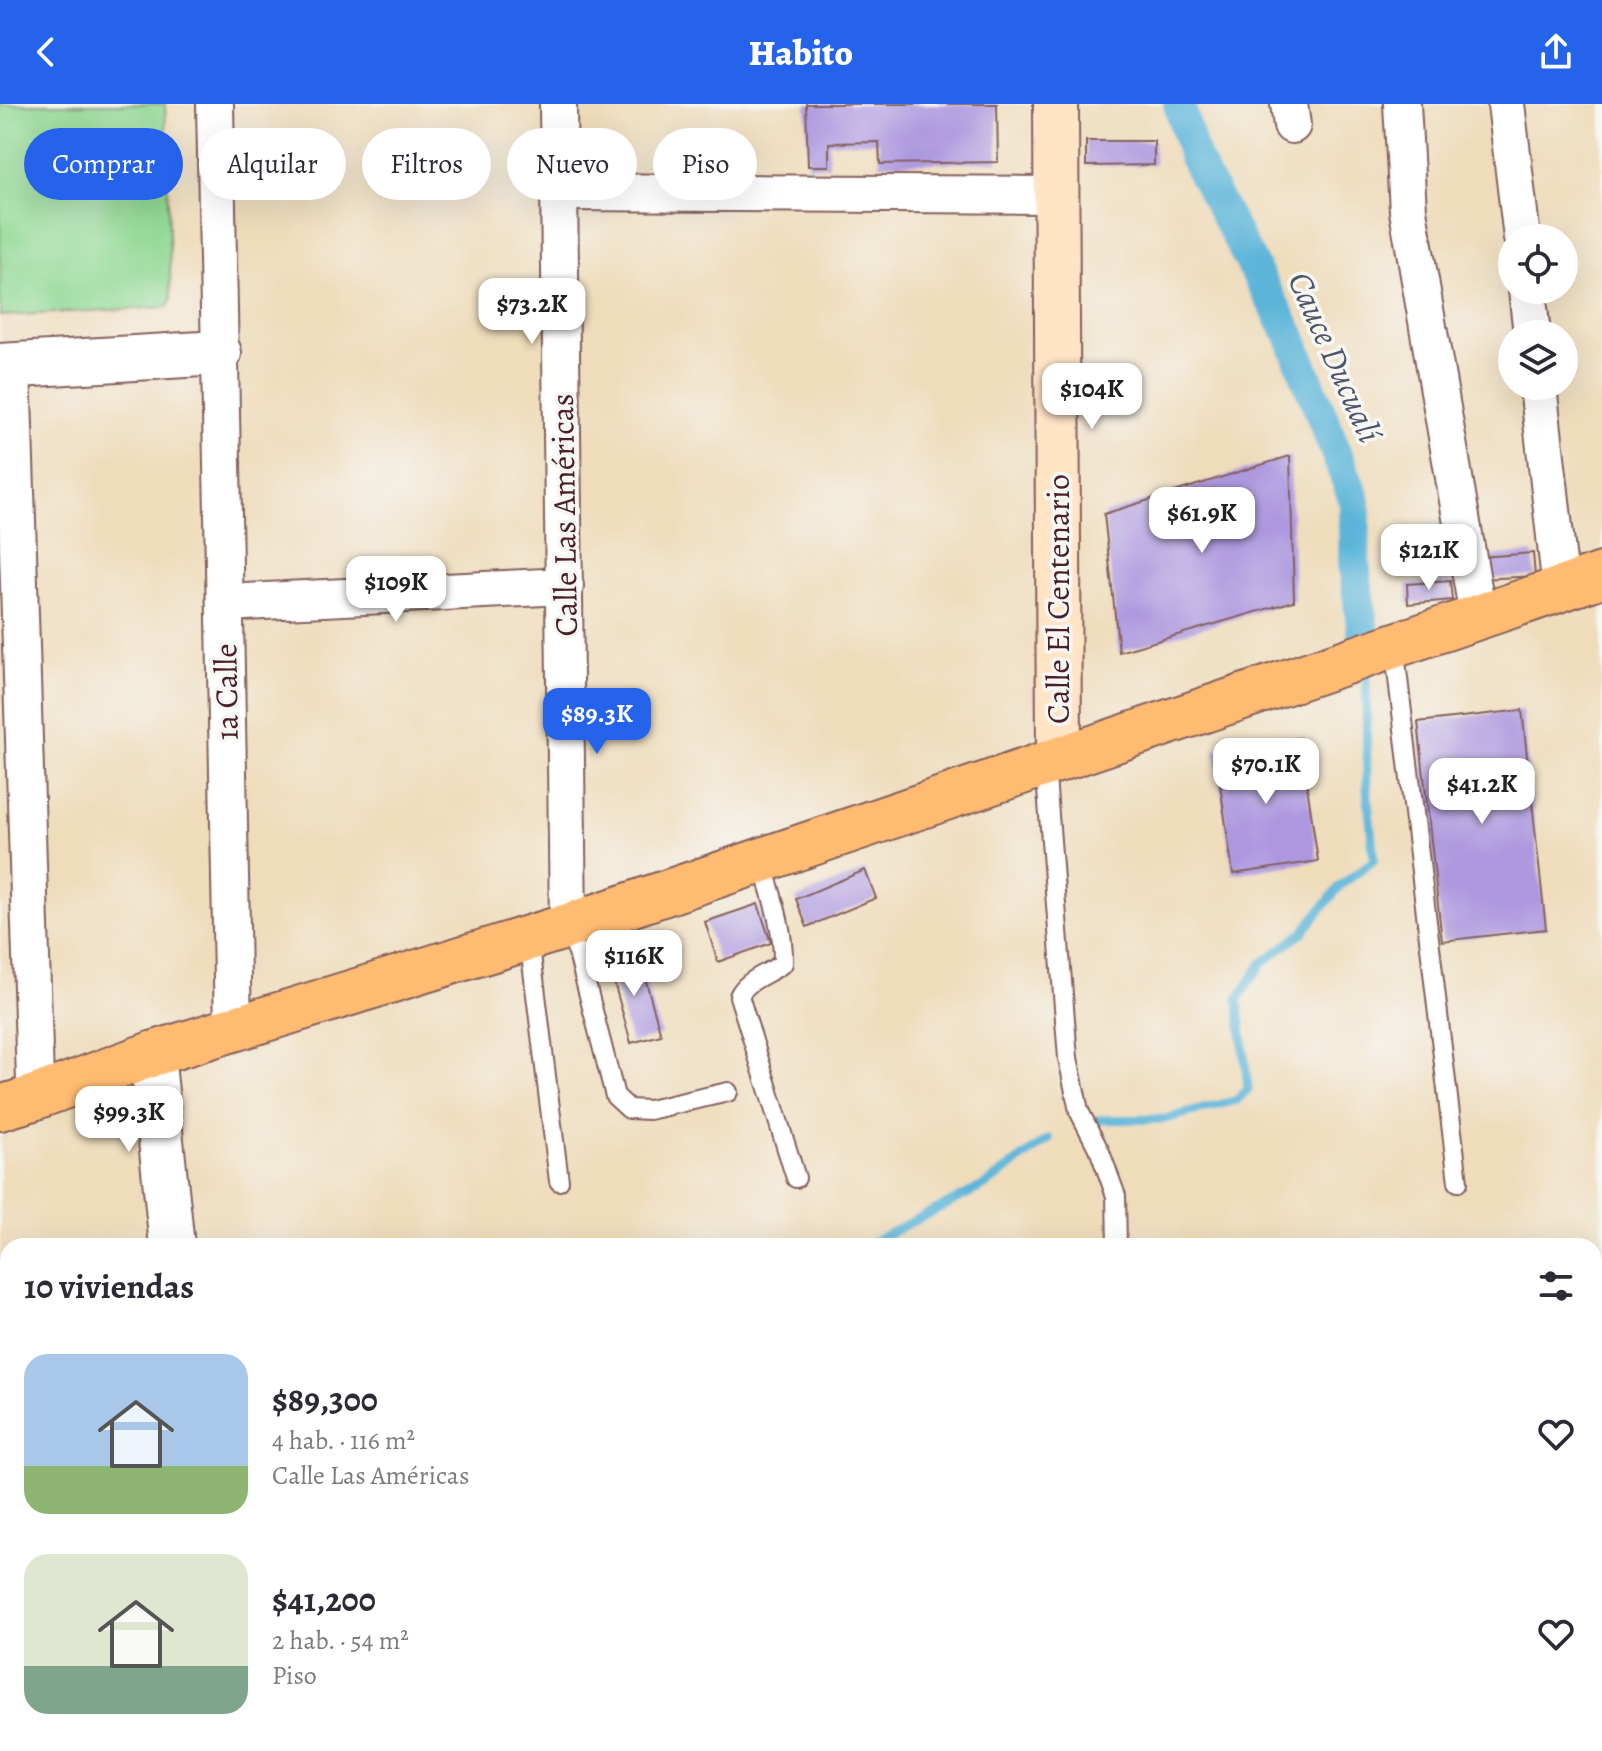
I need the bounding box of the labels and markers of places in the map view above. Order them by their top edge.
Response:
pin: $73.2K [467,278,597,346]
pin: $104K [1036,363,1148,431]
pin: $61.9K [1137,487,1267,555]
pin: $121K [1373,524,1485,592]
pin: $109K [340,556,452,624]
pin: $89.3K [532,688,662,756]
pin: $70.1K [1201,738,1331,806]
pin: $41.2K [1417,758,1547,826]
pin: $116K [578,930,690,998]
pin: $99.3K [64,1086,194,1154]

